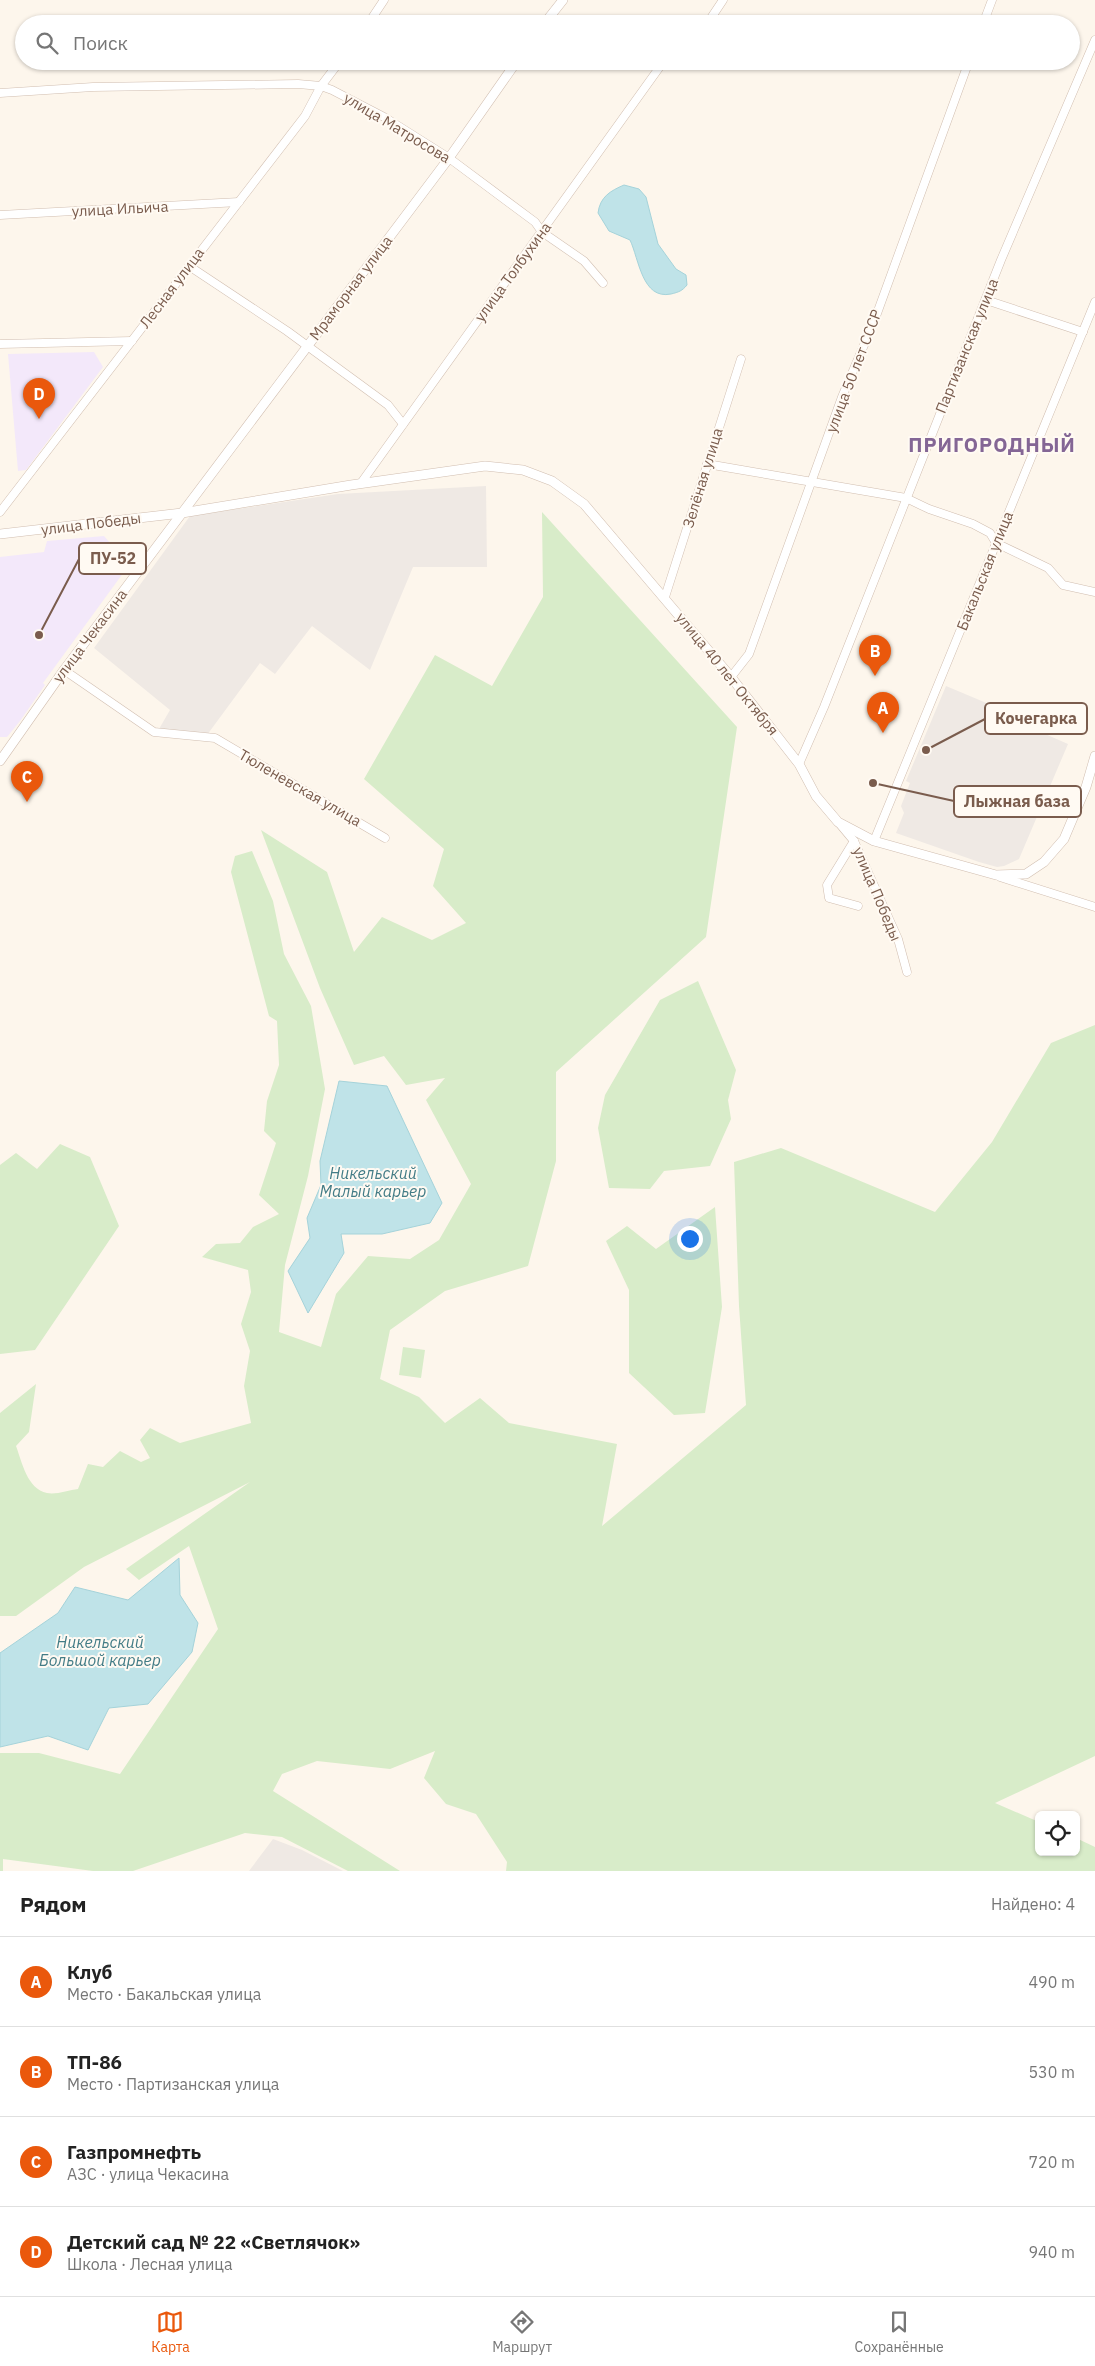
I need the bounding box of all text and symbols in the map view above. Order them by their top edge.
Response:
search box [15,15,1080,70]
icon: search [33,29,61,57]
text: Поиск [73,31,128,55]
street label: улица Матросова [340,88,454,167]
street label: улица Ильича [71,196,169,221]
street label: улица Толбухина [470,218,555,325]
street label: Мраморная улица [305,232,396,344]
street label: Лесная улица [135,244,208,332]
street label: Партизанская улица [931,276,1002,416]
street label: улица 50 лет СССР [821,307,886,435]
pin: D [23,378,55,419]
street label: Зелёная улица [678,425,727,530]
district label: ПРИГОРОДНЫЙ [908,431,1076,458]
street label: улица Победы [40,508,142,539]
street label: Бакальская улица [952,508,1017,633]
callout: ПУ-52 [79,543,146,574]
text: ПУ-52 [90,548,136,568]
street label: улица Чекасина [48,585,131,686]
street label: улица 40 лет Октября [672,608,783,739]
pin: B [859,635,891,676]
pin: A [867,692,899,733]
callout: Кочегарка [985,703,1087,734]
text: Кочегарка [995,708,1077,728]
street label: Тюленевская улица [236,745,365,830]
pin: C [11,761,43,802]
callout: Лыжная база [954,786,1081,817]
text: Лыжная база [964,791,1070,811]
street label: улица Победы [849,844,906,944]
water label: Никельский Малый карьер [320,1163,426,1201]
your location [677,1226,703,1252]
water label: Никельский Большой карьер [39,1632,161,1670]
map controls [1035,1811,1080,1856]
button: locate [1035,1811,1080,1856]
text: Рядом [20,1890,87,1918]
text: Найдено: 4 [991,1894,1075,1914]
text: Клуб [67,1960,112,1984]
text: A [31,1972,41,1992]
text: 490 m [1028,1972,1075,1992]
text: Место · Бакальская улица [67,1984,261,2004]
text: ТП-86 [67,2050,122,2074]
text: B [31,2062,41,2082]
text: 530 m [1028,2062,1075,2082]
text: Место · Партизанская улица [67,2074,279,2094]
text: Газпромнефть [67,2140,201,2164]
text: C [31,2152,41,2172]
text: 720 m [1028,2152,1075,2172]
text: АЗС · улица Чекасина [67,2164,229,2184]
text: Детский сад № 22 «Светлячок» [67,2230,360,2254]
text: D [30,2242,42,2262]
text: 940 m [1028,2242,1075,2262]
text: Школа · Лесная улица [67,2254,232,2274]
tab: Карта [151,2308,190,2356]
tab: Маршрут [492,2308,552,2356]
tab: Сохранённые [855,2308,944,2356]

